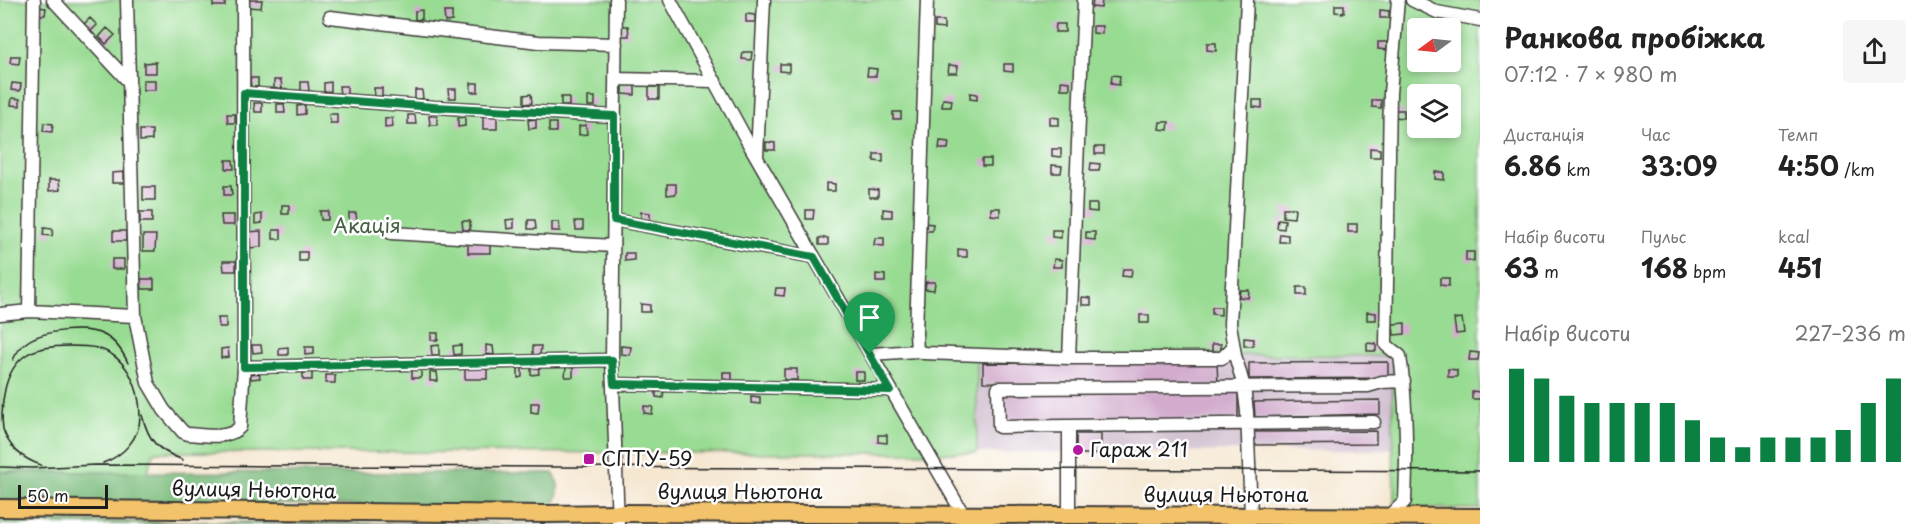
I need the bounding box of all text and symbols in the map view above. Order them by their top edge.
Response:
text: Ранкова пробіжка [1504,16,1765,57]
north arrow [1407,18,1461,72]
map controls [1407,18,1461,138]
button: share [1843,20,1906,83]
text: 07:12 · 7 × 980 m [1504,59,1678,89]
button: layers [1407,84,1461,138]
text: Дистанція [1504,122,1585,146]
text: Час [1641,122,1670,146]
text: Темп [1778,122,1818,146]
text: 6.86 [1504,146,1561,185]
text: 33:09 [1641,146,1717,185]
text: 4:50 [1778,146,1839,185]
text: km [1561,157,1591,181]
text: /km [1839,157,1875,181]
park label: Акація [333,210,401,240]
text: Набір висоти [1504,224,1605,248]
text: Пульс [1641,224,1686,248]
text: kcal [1778,224,1810,248]
text: 63 [1504,248,1539,287]
text: 168 [1641,248,1688,287]
text: 451 [1778,248,1822,287]
text: m [1539,259,1559,283]
text: bpm [1688,259,1726,283]
pin [844,292,895,354]
icon: arrive [853,301,886,334]
text: Набір висоти [1504,318,1631,348]
text: 227–236 m [1794,318,1906,348]
place label: Гараж 211 [1090,434,1188,464]
place label: СПТУ-59 [601,443,693,473]
marker: Гараж 211 [1071,443,1085,457]
marker: СПТУ-59 [582,452,596,466]
street label: вулиця Ньютона [171,473,337,505]
street label: вулиця Ньютона [658,476,823,506]
street label: вулиця Ньютона [1144,479,1309,509]
scale bar [18,482,108,510]
text: 50 m [27,483,68,507]

